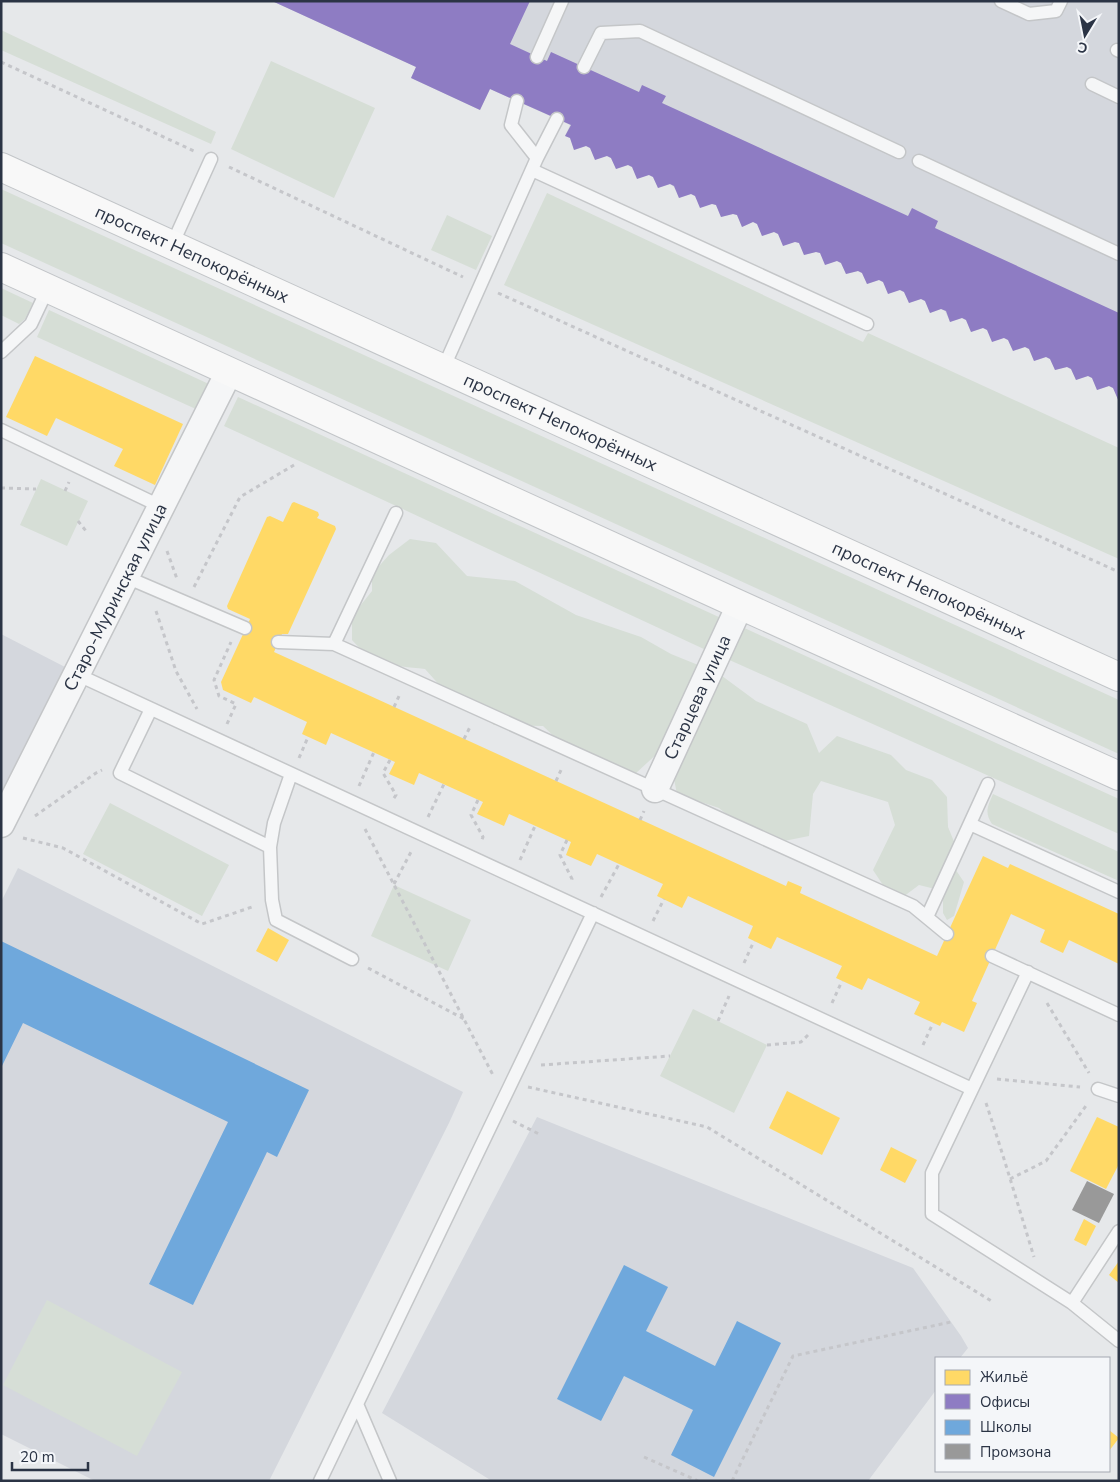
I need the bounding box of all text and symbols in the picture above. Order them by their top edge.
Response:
north arrow [1060,10,1110,60]
text: С [1076,37,1089,57]
street label: проспект Непокорённых [91,200,293,309]
street label: проспект Непокорённых [460,368,662,477]
street label: Старо-Муринская улица [58,499,173,695]
street label: проспект Непокорённых [828,536,1030,645]
street label: Старцева улица [658,631,737,764]
legend [935,1357,1110,1472]
text: Жильё [980,1367,1028,1387]
text: Офисы [980,1392,1030,1412]
text: Школы [980,1417,1032,1437]
scale bar [12,1440,89,1472]
text: Промзона [980,1442,1051,1462]
text: 20 m [20,1447,55,1467]

